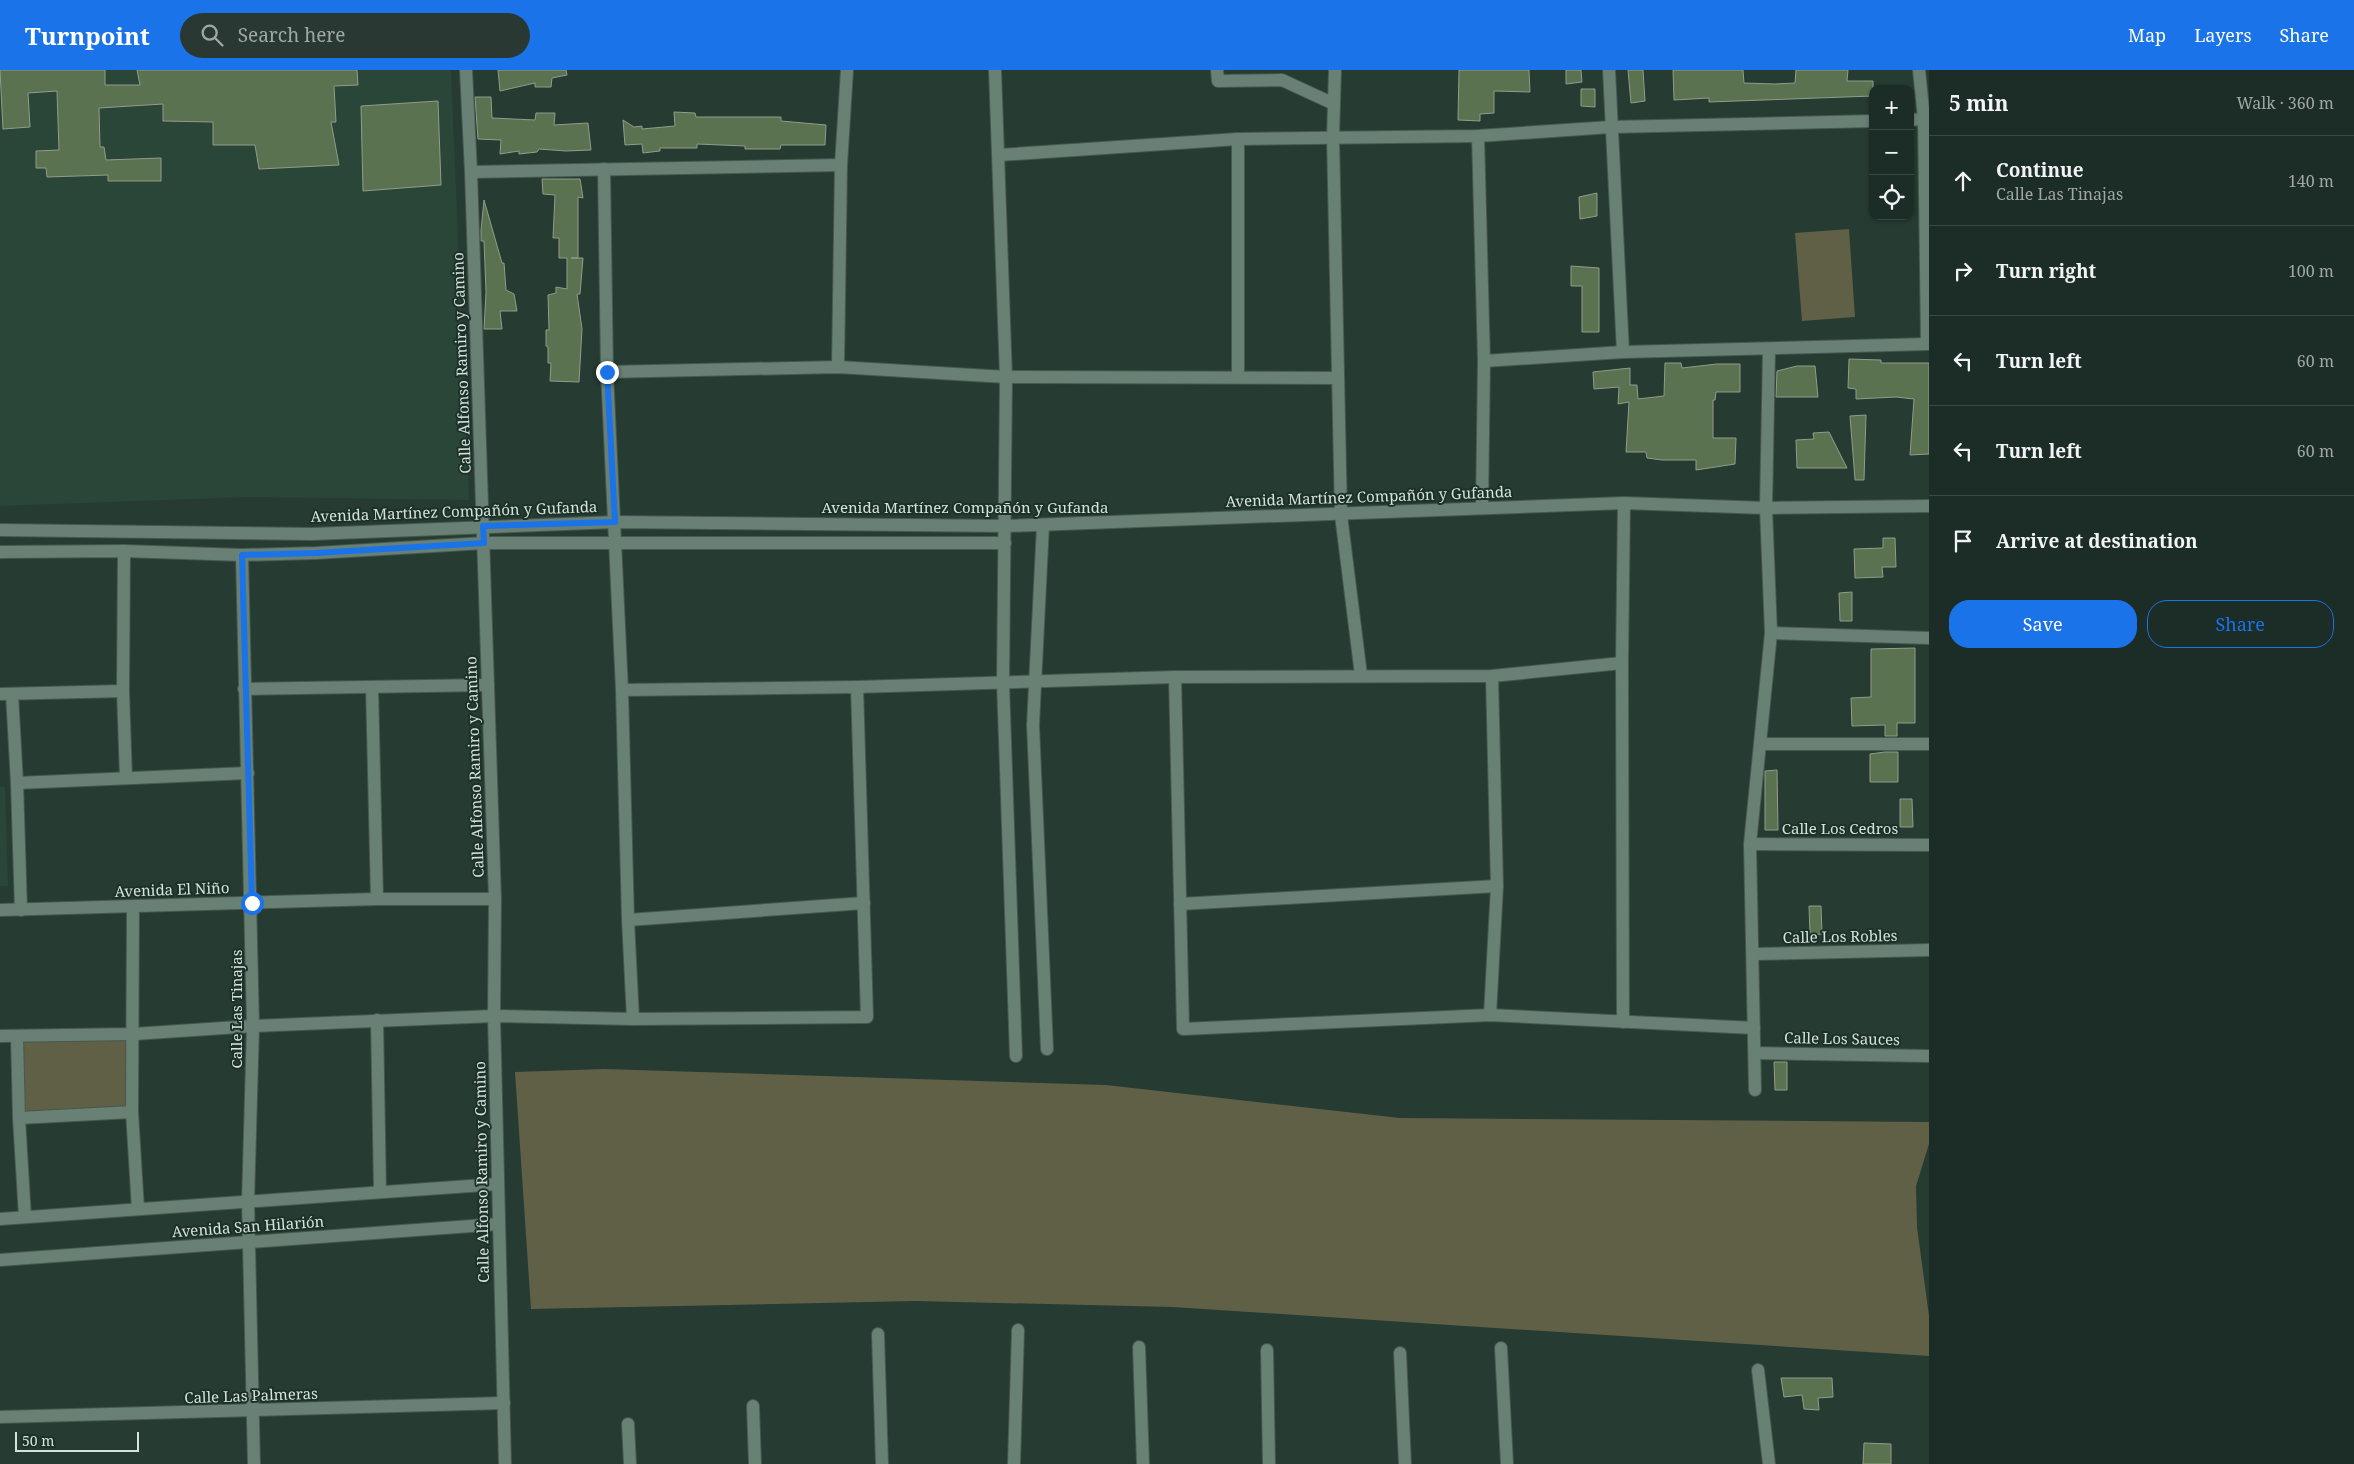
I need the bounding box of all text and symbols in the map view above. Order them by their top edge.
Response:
search box [180,13,530,58]
text: Turnpoint [25,19,150,52]
icon: search [198,21,226,49]
text: Search here [238,22,346,48]
text: Map [2128,23,2166,47]
text: Layers [2194,23,2252,47]
text: Share [2280,23,2329,47]
map controls [1869,85,1914,220]
button: + [1869,85,1914,130]
text: 5 min [1949,89,2008,117]
text: Walk · 360 m [2237,92,2334,114]
button: − [1869,130,1914,175]
text: Continue [1996,157,2084,183]
icon: ahead [1949,167,1977,195]
text: 140 m [2288,170,2334,192]
button: locate [1869,175,1914,220]
text: Calle Las Tinajas [1996,183,2123,205]
street label: Calle Alfonso Ramiro y Camino [447,252,475,474]
icon: right [1949,257,1977,285]
text: Turn right [1996,258,2096,284]
text: 100 m [2288,260,2334,282]
icon: left [1949,347,1977,375]
text: Turn left [1996,348,2082,374]
text: 60 m [2297,350,2334,372]
route end [596,361,619,384]
icon: left [1949,437,1977,465]
text: Turn left [1996,438,2082,464]
text: 60 m [2297,440,2334,462]
street label: Avenida Martínez Compañón y Gufanda [1225,481,1513,511]
street label: Avenida Martínez Compañón y Gufanda [310,496,598,526]
street label: Avenida Martínez Compañón y Gufanda [822,497,1108,517]
icon: arrive [1949,527,1977,555]
text: Arrive at destination [1996,528,2198,554]
button: Save [1949,600,2137,648]
button: Share [2147,600,2334,648]
street label: Calle Alfonso Ramiro y Camino [460,656,488,878]
street label: Calle Los Cedros [1782,818,1898,838]
street label: Avenida El Niño [114,877,230,901]
route start [241,892,264,915]
street label: Calle Los Robles [1782,925,1898,947]
street label: Calle Las Tinajas [226,949,246,1069]
street label: Calle Los Sauces [1784,1027,1900,1049]
street label: Calle Alfonso Ramiro y Camino [469,1061,493,1283]
street label: Avenida San Hilarión [171,1211,325,1241]
street label: Calle Las Palmeras [184,1383,318,1407]
scale bar [15,1429,139,1452]
text: 50 m [22,1431,55,1450]

